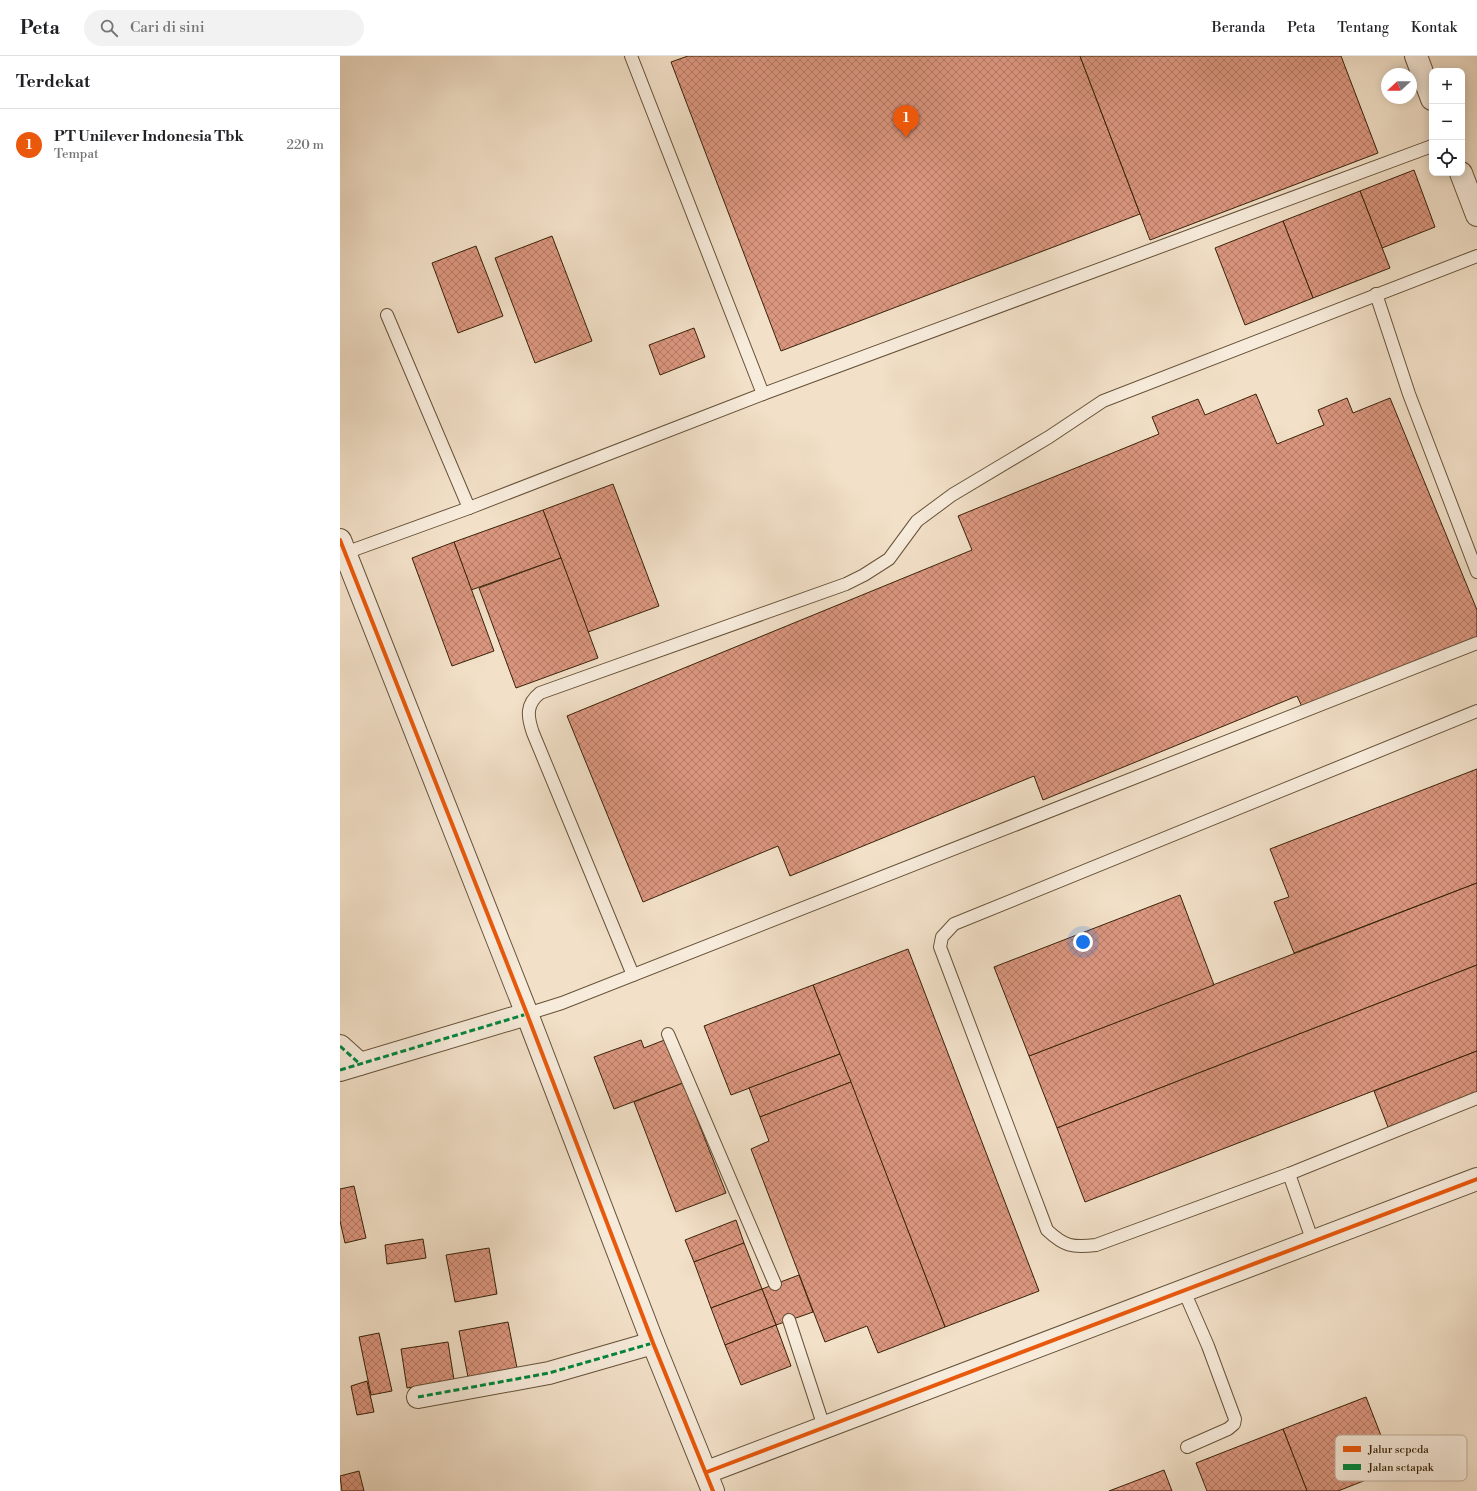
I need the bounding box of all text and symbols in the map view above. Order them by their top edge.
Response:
search box [84,10,364,46]
text: Peta [20,16,60,40]
icon: search [98,17,120,39]
text: Cari di sini [130,18,205,37]
text: Beranda [1212,19,1265,37]
text: Peta [1287,19,1315,37]
text: Tentang [1337,19,1389,37]
text: Kontak [1411,19,1457,37]
north arrow [1381,68,1417,104]
map controls [1429,68,1465,176]
button: + [1429,68,1465,104]
text: Terdekat [16,71,90,93]
button: − [1429,104,1465,140]
pin: 1 [893,105,919,138]
text: PT Unilever Indonesia Tbk [54,127,244,146]
text: 1 [26,137,32,153]
text: 220 m [286,137,324,153]
button: locate [1429,140,1465,176]
text: Tempat [54,146,99,162]
your location [1073,932,1093,952]
legend [1335,1435,1467,1481]
text: Jalur sepeda [1367,1443,1429,1457]
text: Jalan setapak [1367,1461,1435,1475]

